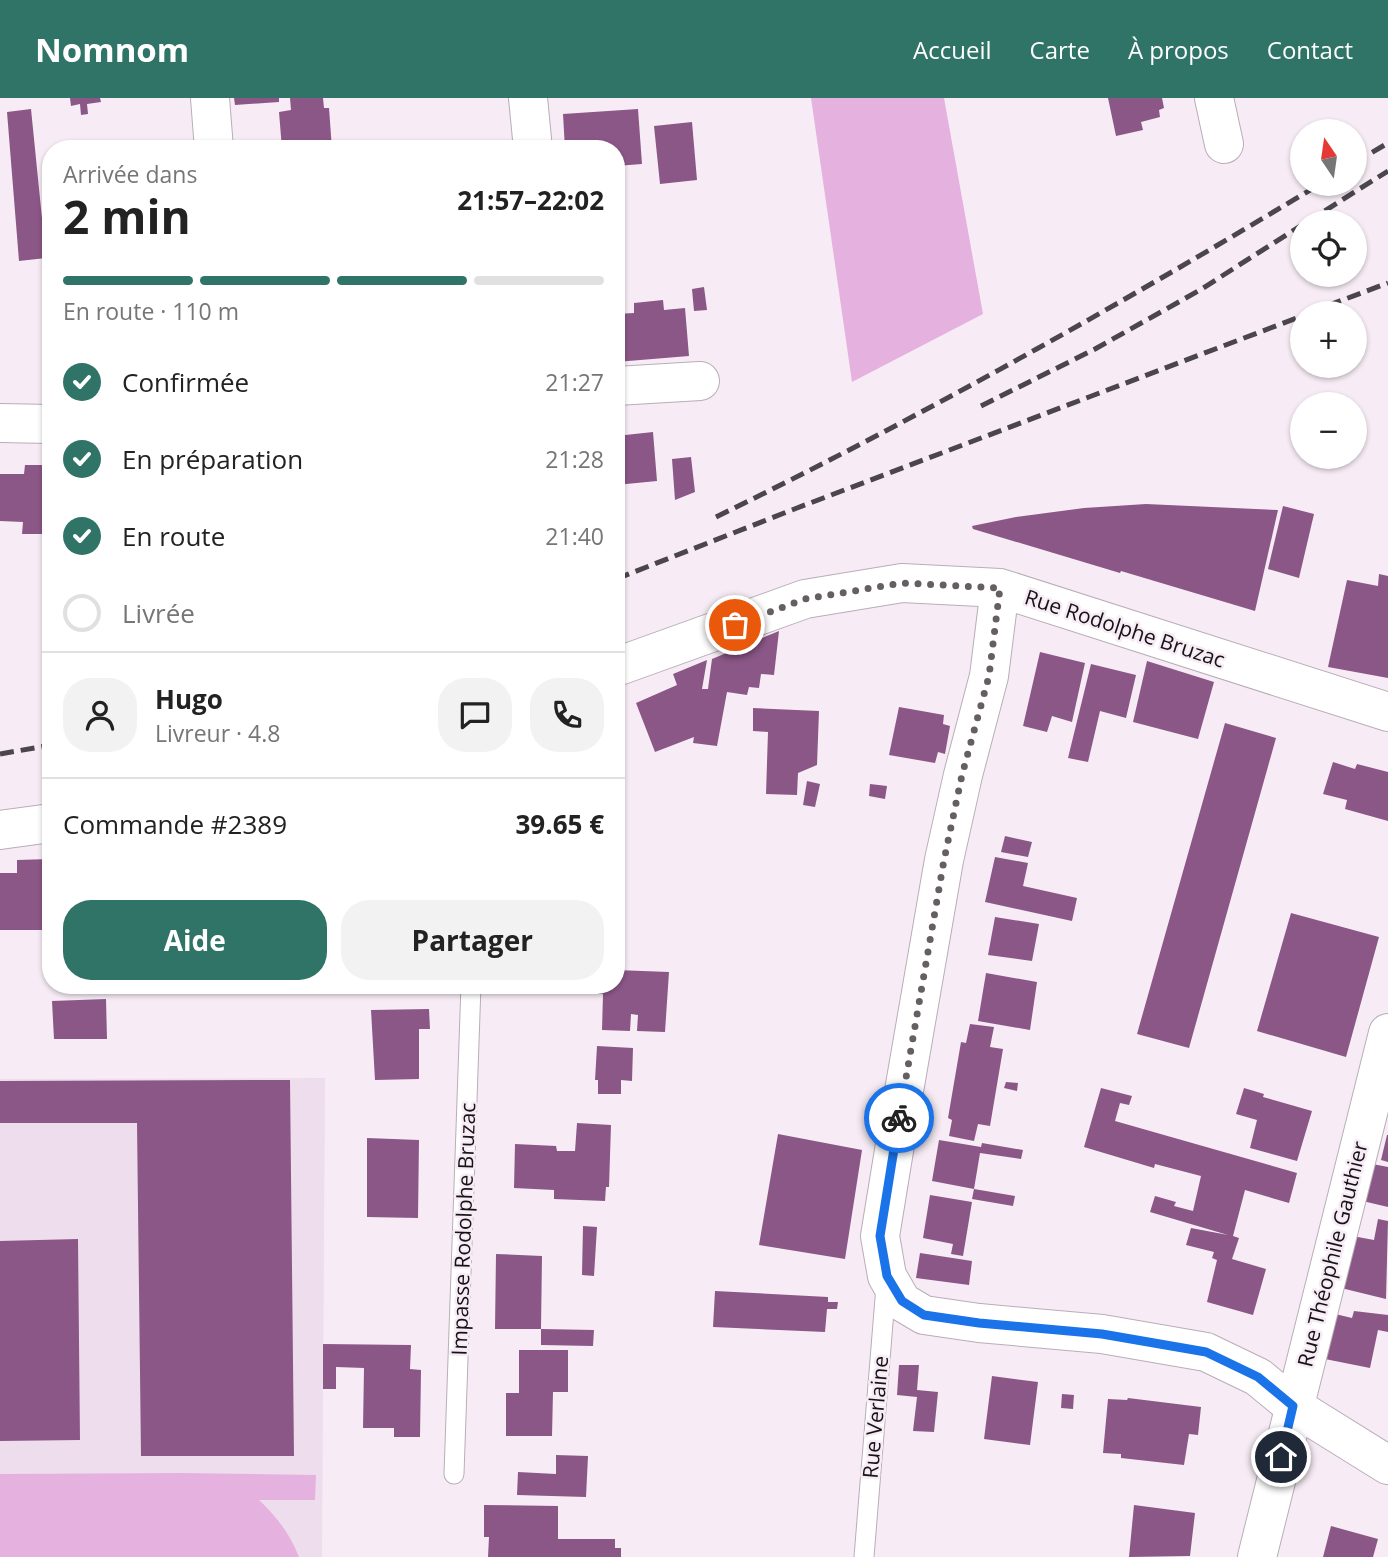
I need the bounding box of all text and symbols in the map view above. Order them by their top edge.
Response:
text: Nomnom [35,27,189,72]
text: Accueil [913,33,992,66]
text: Carte [1030,33,1090,66]
text: À propos [1128,33,1229,66]
text: Contact [1267,33,1353,66]
north arrow [1290,119,1367,196]
map controls [1290,119,1367,469]
text: Arrivée dans [63,158,197,190]
text: 21:57–22:02 [457,182,604,218]
text: 2 min [63,185,191,247]
button: locate [1290,210,1367,287]
text: En route · 110 m [63,295,239,327]
button: + [1290,301,1367,378]
icon: check [63,363,101,401]
text: Confirmée [122,364,249,400]
text: 21:27 [545,366,604,398]
button: − [1290,392,1367,469]
icon: check [63,440,101,478]
text: En préparation [122,441,303,477]
text: 21:28 [545,443,604,475]
icon: check [63,517,101,555]
text: En route [122,518,225,554]
text: 21:40 [545,520,604,552]
street label: Rue Rodolphe Bruzac [1021,582,1229,674]
text: Livrée [122,595,195,631]
pin [705,595,765,655]
icon: bag [716,606,754,644]
button: person [63,678,137,752]
button: chat [438,678,512,752]
button: phone [530,678,604,752]
text: Hugo [155,681,223,717]
text: Livreur · 4.8 [155,717,280,749]
text: Commande #2389 [63,806,287,842]
text: 39.65 € [516,806,604,842]
button: Aide [63,900,327,980]
button: Partager [341,900,604,980]
courier [864,1083,934,1153]
icon: bike [880,1099,918,1137]
street label: Impasse Rodolphe Bruzac [445,1102,481,1356]
street label: Rue Théophile Gauthier [1290,1138,1374,1370]
street label: Rue Verlaine [856,1355,894,1479]
pin [1251,1427,1311,1487]
icon: home [1262,1438,1300,1476]

